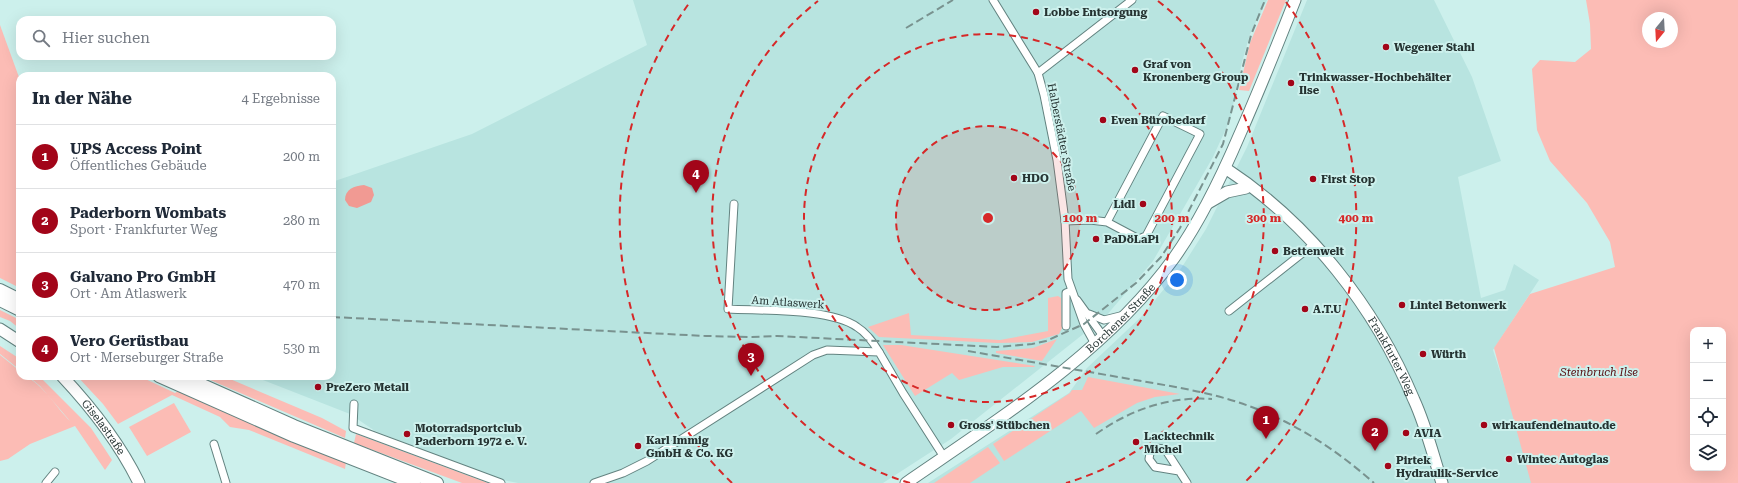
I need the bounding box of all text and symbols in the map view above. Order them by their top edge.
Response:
place label: Lobbe Entsorgung [1044,6,1147,19]
marker: Lobbe Entsorgung [1031,7,1041,17]
north arrow [1642,12,1678,48]
search box [16,16,336,60]
icon: search [30,27,52,49]
text: Hier suchen [62,29,150,47]
place label: Wegener Stahl [1394,41,1475,54]
marker: Wegener Stahl [1381,42,1391,52]
place label: Graf von Kronenberg Group [1143,58,1249,84]
marker: Graf von Kronenberg Group [1130,65,1140,75]
place label: Trinkwasser-Hochbehälter Ilse [1299,71,1451,97]
marker: Trinkwasser-Hochbehälter Ilse [1286,78,1296,88]
street label: Halberstädter Straße [1045,82,1078,192]
text: In der Nähe [32,88,132,108]
text: 4 Ergebnisse [242,91,320,106]
place label: Even Bürobedarf [1111,114,1206,127]
marker: Even Bürobedarf [1098,115,1108,125]
text: UPS Access Point [70,140,202,158]
text: 1 [41,149,49,164]
text: 200 m [283,149,320,164]
text: Öffentliches Gebäude [70,158,207,173]
pin: 4 [683,160,709,193]
place label: HDO [1022,172,1049,185]
marker: HDO [1009,173,1019,183]
place label: First Stop [1321,173,1376,186]
marker: First Stop [1308,174,1318,184]
place label: Lidl [1113,198,1135,211]
marker: Lidl [1138,199,1148,209]
text: Paderborn Wombats [70,204,226,222]
centre of rings [981,211,995,225]
text: 100 m [1063,211,1098,225]
text: 200 m [1155,211,1190,225]
text: 300 m [1247,211,1282,225]
text: 400 m [1339,211,1374,225]
text: 2 [41,213,49,228]
text: 280 m [283,213,320,228]
text: Sport · Frankfurter Weg [70,222,217,237]
place label: PaDöLaPi [1104,233,1159,246]
marker: PaDöLaPi [1091,234,1101,244]
place label: Bettenwelt [1283,245,1344,258]
marker: Bettenwelt [1270,246,1280,256]
text: Galvano Pro GmbH [70,268,216,286]
your location [1167,270,1187,290]
text: 3 [41,277,49,292]
text: 470 m [283,277,320,292]
street label: Borchener Straße [1083,281,1158,356]
text: Ort · Am Atlaswerk [70,286,187,301]
street label: Am Atlaswerk [751,293,825,312]
place label: Lintel Betonwerk [1410,299,1507,312]
marker: Lintel Betonwerk [1397,300,1407,310]
place label: A.T.U [1313,303,1342,316]
marker: A.T.U [1300,304,1310,314]
street label: Frankfurter Weg [1365,315,1417,398]
map controls [1690,327,1726,471]
button: + [1690,327,1726,363]
text: Vero Gerüstbau [70,332,189,350]
text: 4 [41,341,49,356]
text: 530 m [283,341,320,356]
pin: 3 [738,343,764,376]
place label: Würth [1431,348,1467,361]
marker: Würth [1418,349,1428,359]
text: Ort · Merseburger Straße [70,350,223,365]
button: − [1690,363,1726,399]
park label: Steinbruch Ilse [1559,366,1638,379]
place label: PreZero Metall [326,381,409,394]
marker: PreZero Metall [313,382,323,392]
street label: Giselastraße [79,397,128,457]
button: locate [1690,399,1726,435]
pin: 1 [1253,406,1279,439]
pin: 2 [1362,418,1388,451]
place label: Gross' Stübchen [959,419,1050,432]
place label: wirkaufendeinauto.de [1492,419,1616,432]
marker: Gross' Stübchen [946,420,956,430]
marker: wirkaufendeinauto.de [1479,420,1489,430]
place label: Motorradsportclub Paderborn 1972 e. V. [415,422,527,448]
place label: AVIA [1414,427,1441,440]
marker: AVIA [1401,428,1411,438]
marker: Motorradsportclub Paderborn 1972 e. V. [402,429,412,439]
place label: Lacktechnik Michel [1144,430,1215,456]
place label: Karl Immig GmbH & Co. KG [646,434,733,460]
button: layers [1690,435,1726,471]
marker: Lacktechnik Michel [1131,437,1141,447]
marker: Karl Immig GmbH & Co. KG [633,441,643,451]
place label: Wintec Autoglas [1517,453,1609,466]
place label: Pirtek Hydraulik-Service [1396,454,1499,480]
marker: Wintec Autoglas [1504,454,1514,464]
marker: Pirtek Hydraulik-Service [1383,461,1393,471]

